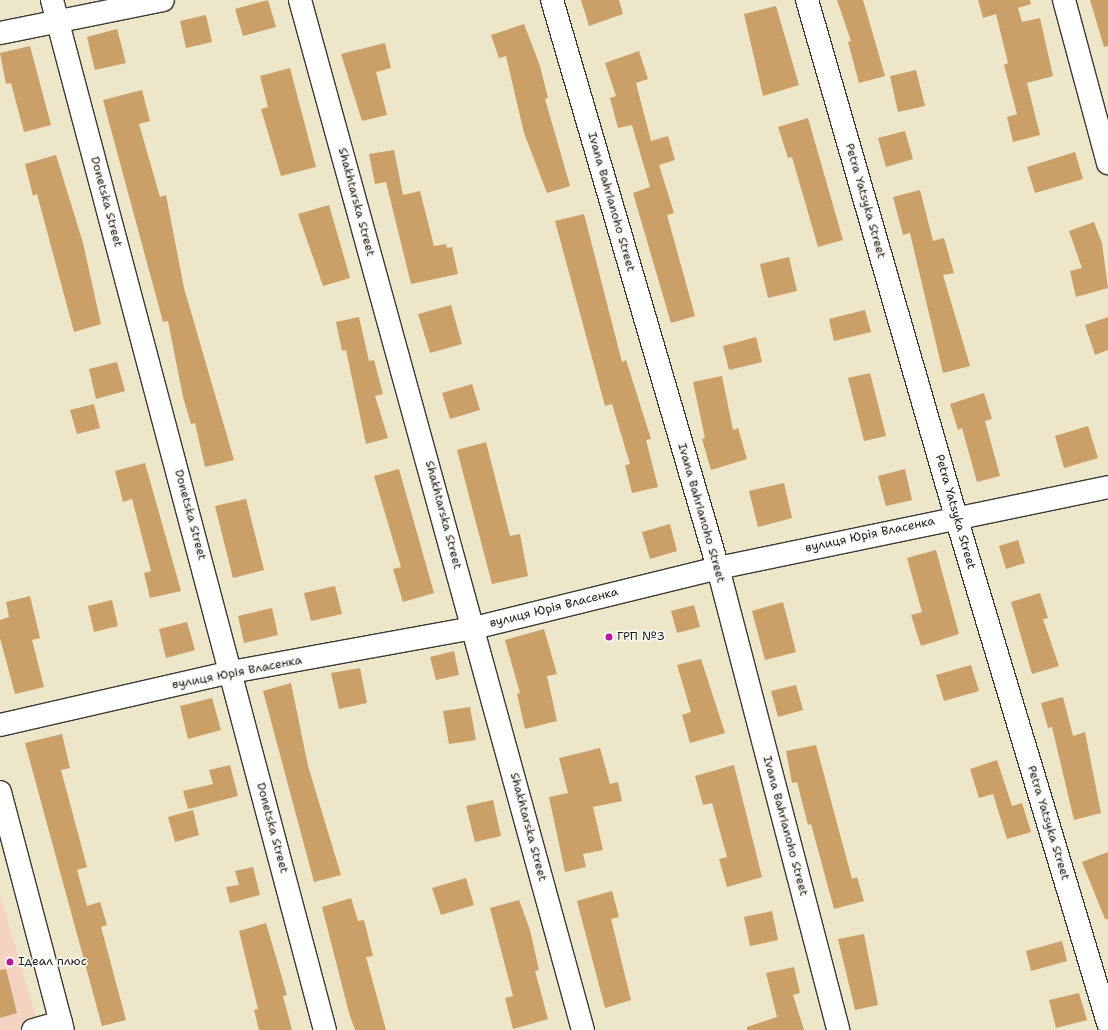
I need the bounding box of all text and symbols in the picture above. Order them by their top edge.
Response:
street label: Ivana Bahrianoho Street [584,131,638,273]
street label: Petra Yatsyka Street [842,142,888,260]
street label: Shakhtarska Street [335,146,377,258]
street label: Donetska Street [87,155,125,249]
street label: Ivana Bahrianoho Street [674,442,728,584]
street label: Petra Yatsyka Street [932,453,978,571]
street label: Shakhtarska Street [422,459,464,571]
street label: Donetska Street [171,468,209,562]
street label: вулиця Юрія Власенка [804,514,936,556]
street label: вулиця Юрія Власенка [488,585,620,631]
place label: ГРП №3 [617,630,665,644]
marker: ГРП №3 [604,632,614,642]
street label: вулиця Юрія Власенка [171,653,303,693]
street label: Ivana Bahrianoho Street [759,754,811,898]
street label: Petra Yatsyka Street [1024,764,1072,882]
street label: Shakhtarska Street [507,771,549,883]
street label: Donetska Street [253,781,291,875]
place label: Ідеал плюс [18,955,87,969]
marker: Ідеал плюс [5,957,15,967]

